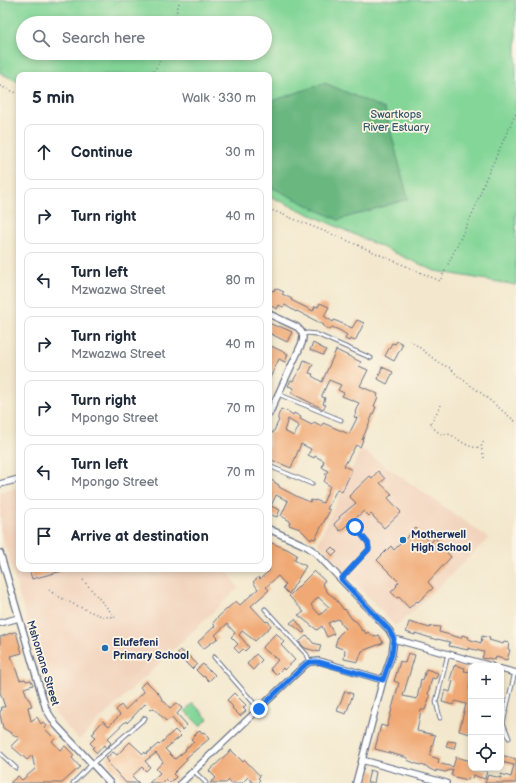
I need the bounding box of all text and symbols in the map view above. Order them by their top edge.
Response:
search box [16,16,272,60]
icon: search [30,27,52,49]
text: Search here [62,29,145,48]
text: 5 min [32,88,75,108]
text: Walk · 330 m [182,90,256,106]
park label: Swartkops River Estuary [363,108,429,134]
icon: ahead [33,141,55,163]
text: Continue [71,143,133,162]
text: 30 m [225,144,255,160]
icon: right [33,205,55,227]
text: Turn right [71,207,136,226]
text: 40 m [225,208,255,224]
text: Turn left [71,263,128,282]
icon: left [33,269,55,291]
text: 80 m [226,272,255,288]
text: Mzwazwa Street [71,282,166,298]
text: Turn right [71,327,136,346]
icon: right [33,333,55,355]
text: 40 m [225,336,255,352]
text: Mzwazwa Street [71,346,166,362]
text: Turn right [71,391,136,410]
icon: right [33,397,55,419]
text: 70 m [227,400,255,416]
text: Mpongo Street [71,410,158,426]
text: Turn left [71,455,128,474]
icon: left [33,461,55,483]
text: 70 m [227,464,255,480]
text: Mpongo Street [71,474,158,490]
route start [346,518,364,536]
icon: arrive [33,525,55,547]
text: Arrive at destination [71,527,209,546]
place label: Motherwell High School [411,528,471,554]
marker: Motherwell High School [398,535,408,545]
street label: Mshomane Street [24,619,62,708]
place label: Elufefeni Primary School [113,636,189,662]
marker: Elufefeni Primary School [100,643,110,653]
map controls [468,663,504,771]
button: + [468,663,504,699]
button: − [468,699,504,735]
route end [250,700,268,718]
button: locate [468,735,504,771]

